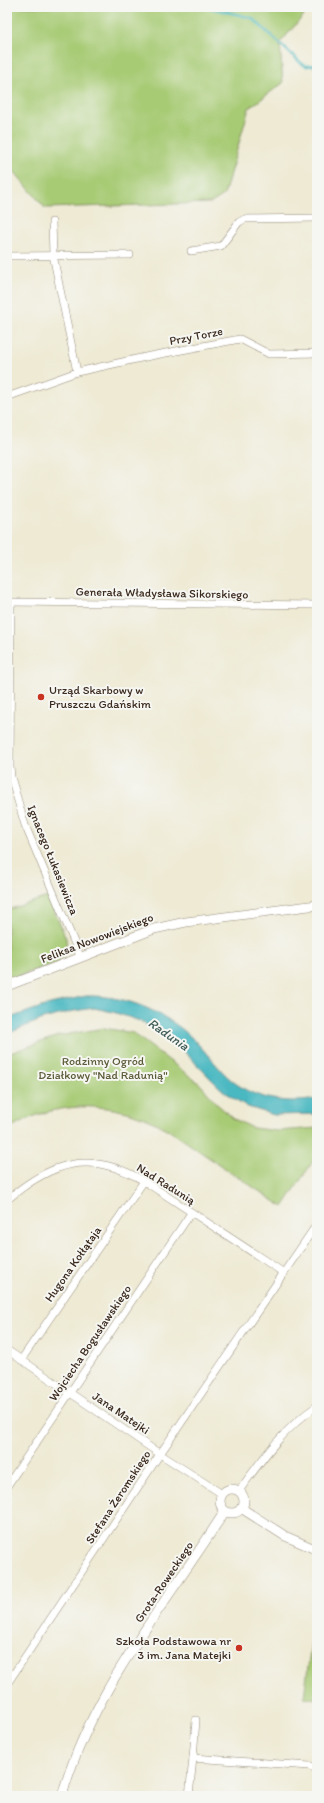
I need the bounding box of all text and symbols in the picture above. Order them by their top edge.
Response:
street label: Przy Torze [168,324,224,348]
street label: Generała Władysława Sikorskiego [75,584,249,602]
place label: Urząd Skarbowy w Pruszczu Gdańskim [49,683,151,711]
marker: Urząd Skarbowy w Pruszczu Gdańskim [36,692,46,702]
street label: Ignacego Łukasiewicza [25,803,82,918]
street label: Feliksa Nowowiejskiego [39,910,155,966]
water label: Radunia [146,1015,192,1054]
park label: Rodzinny Ogród Działkowy "Nad Radunią" [38,1054,168,1082]
street label: Nad Radunią [134,1161,198,1208]
street label: Hugona Kołłątaja [42,1223,105,1304]
street label: Wojciecha Bogusławskiego [46,1282,134,1404]
street label: Jana Matejki [90,1389,152,1437]
street label: Stefana Żeromskiego [83,1448,153,1546]
street label: Grota-Roweckiego [132,1539,196,1625]
place label: Szkoła Podstawowa nr 3 im. Jana Matejki [116,1634,231,1662]
marker: Szkoła Podstawowa nr 3 im. Jana Matejki [234,1643,244,1653]

